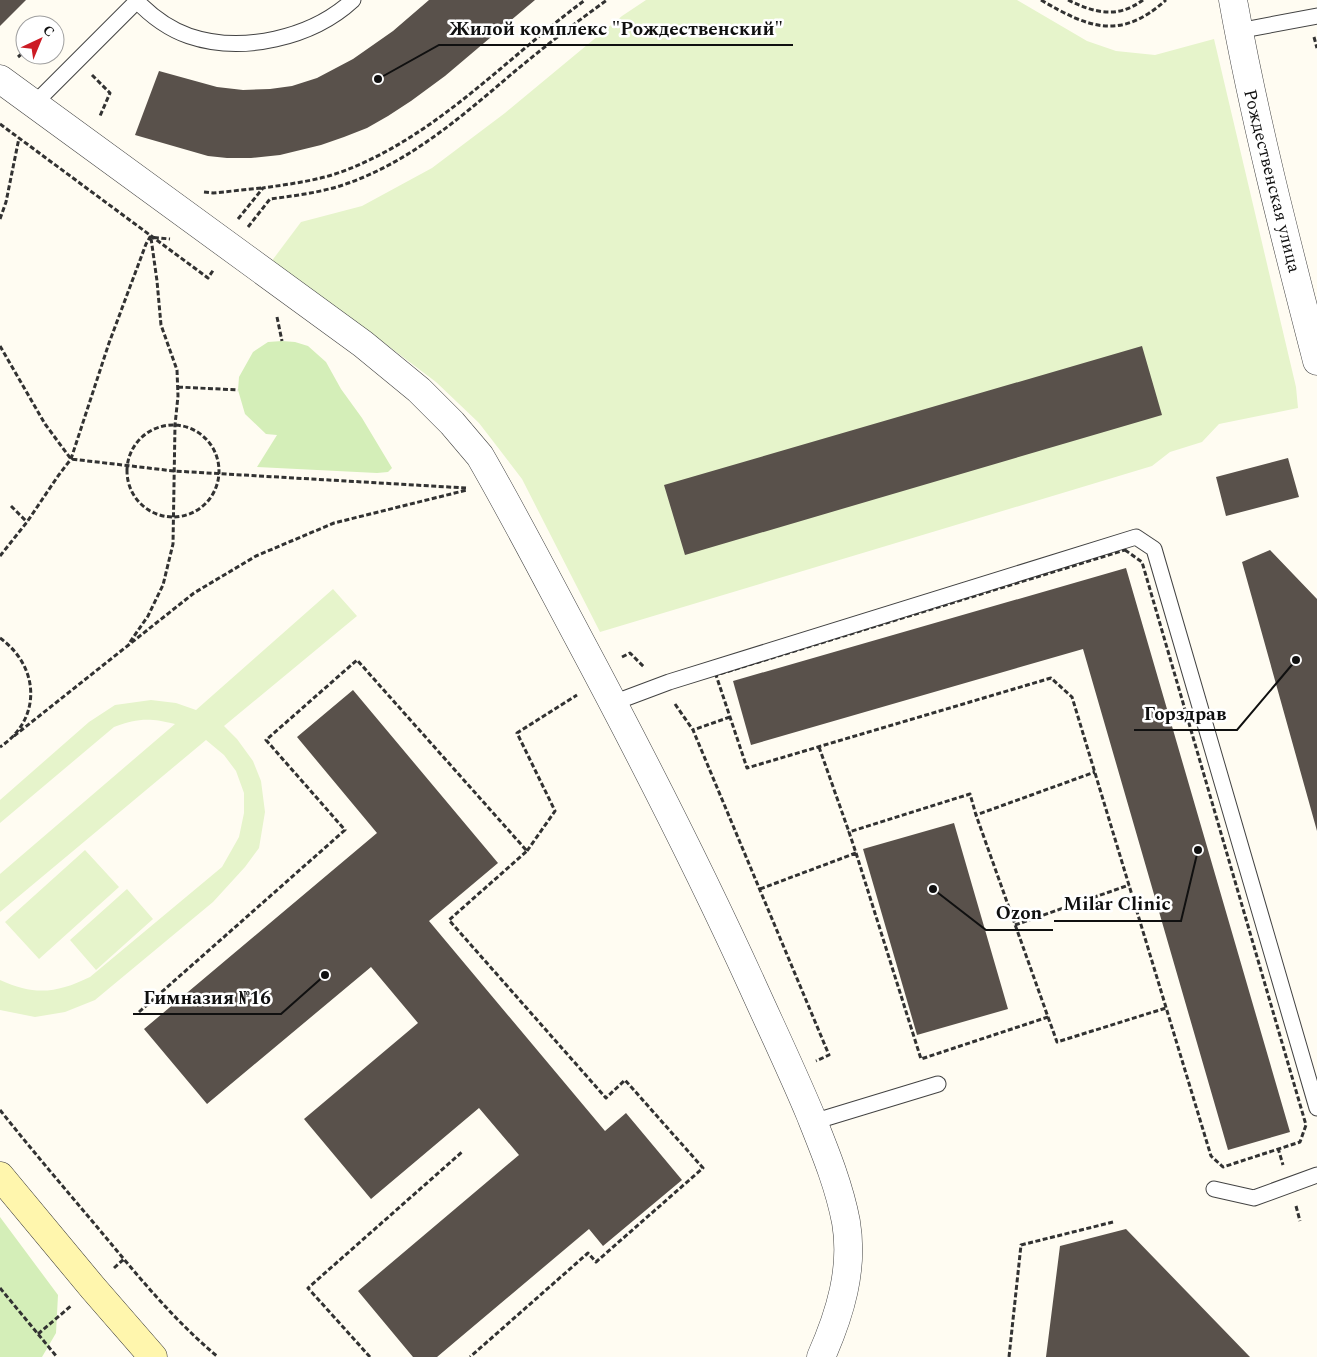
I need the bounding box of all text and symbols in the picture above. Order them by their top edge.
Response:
callout: Жилой комплекс "Рождественский" [439,11,793,45]
north arrow [15,15,65,65]
text: Жилой комплекс "Рождественский" [449,15,783,44]
text: С [38,20,60,42]
street label: Рождественская улица [1236,86,1308,276]
callout: Горздрав [1134,696,1237,730]
text: Горздрав [1144,700,1227,729]
callout: Milar Clinic [1054,887,1181,921]
text: Milar Clinic [1063,890,1171,919]
callout: Ozon [986,896,1053,930]
text: Ozon [996,899,1043,928]
callout: Гимназия №16 [133,980,281,1014]
text: Гимназия №16 [143,984,271,1013]

